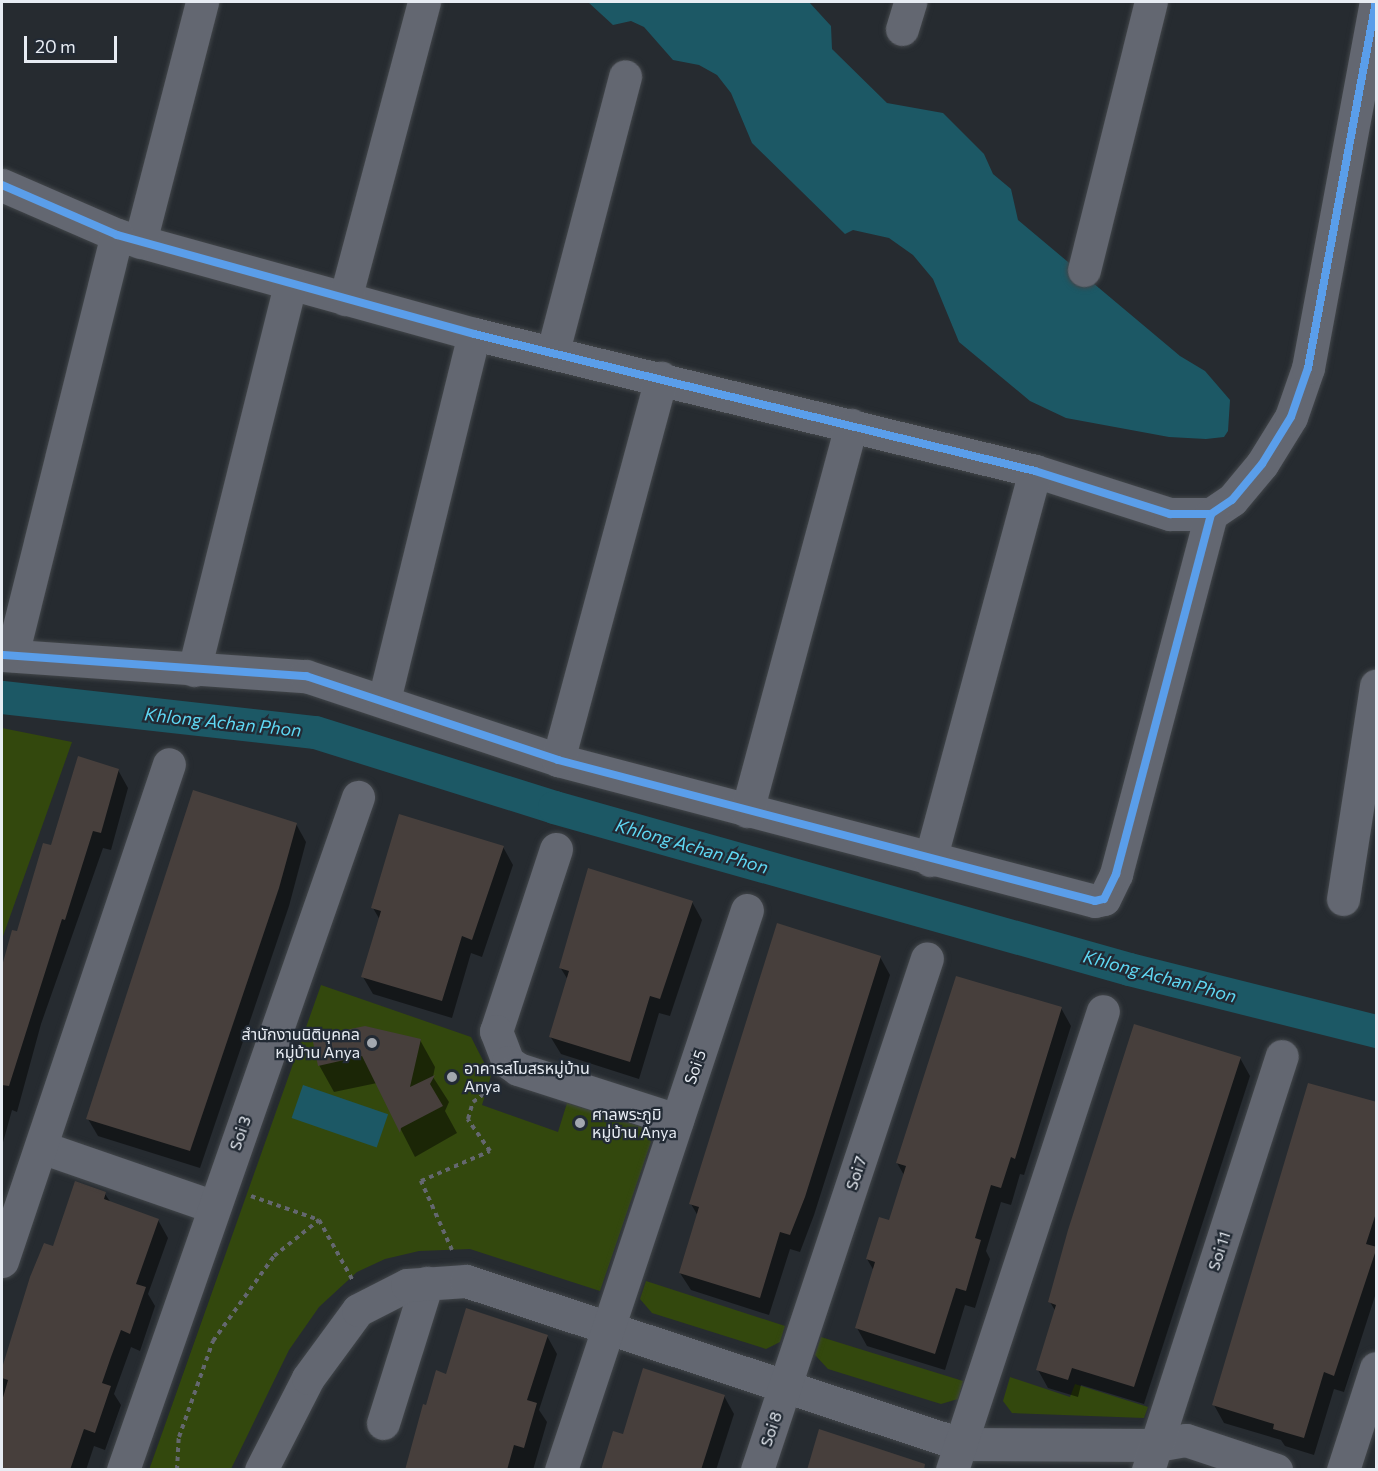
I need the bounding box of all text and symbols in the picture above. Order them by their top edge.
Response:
scale bar [27,24,120,62]
text: 20 m [35,35,76,57]
water label: Khlong Achan Phon [143,703,303,741]
water label: Khlong Achan Phon [613,814,771,878]
water label: Khlong Achan Phon [1081,945,1239,1007]
place label: สำนักงานนิติบุคคล หมู่บ้าน Anya [242,1024,360,1062]
marker: สำนักงานนิติบุคคล หมู่บ้าน Anya [365,1036,379,1050]
street label: Soi 5 [680,1047,710,1087]
place label: อาคารสโมสรหมู่บ้าน Anya [464,1058,590,1096]
marker: อาคารสโมสรหมู่บ้าน Anya [445,1070,459,1084]
place label: ศาลพระภูมิ หมู่บ้าน Anya [592,1104,677,1142]
street label: Soi 3 [225,1113,255,1153]
marker: ศาลพระภูมิ หมู่บ้าน Anya [573,1116,587,1130]
street label: Soi 7 [842,1154,870,1192]
street label: Soi 11 [1204,1229,1234,1273]
street label: Soi 8 [756,1409,786,1449]

